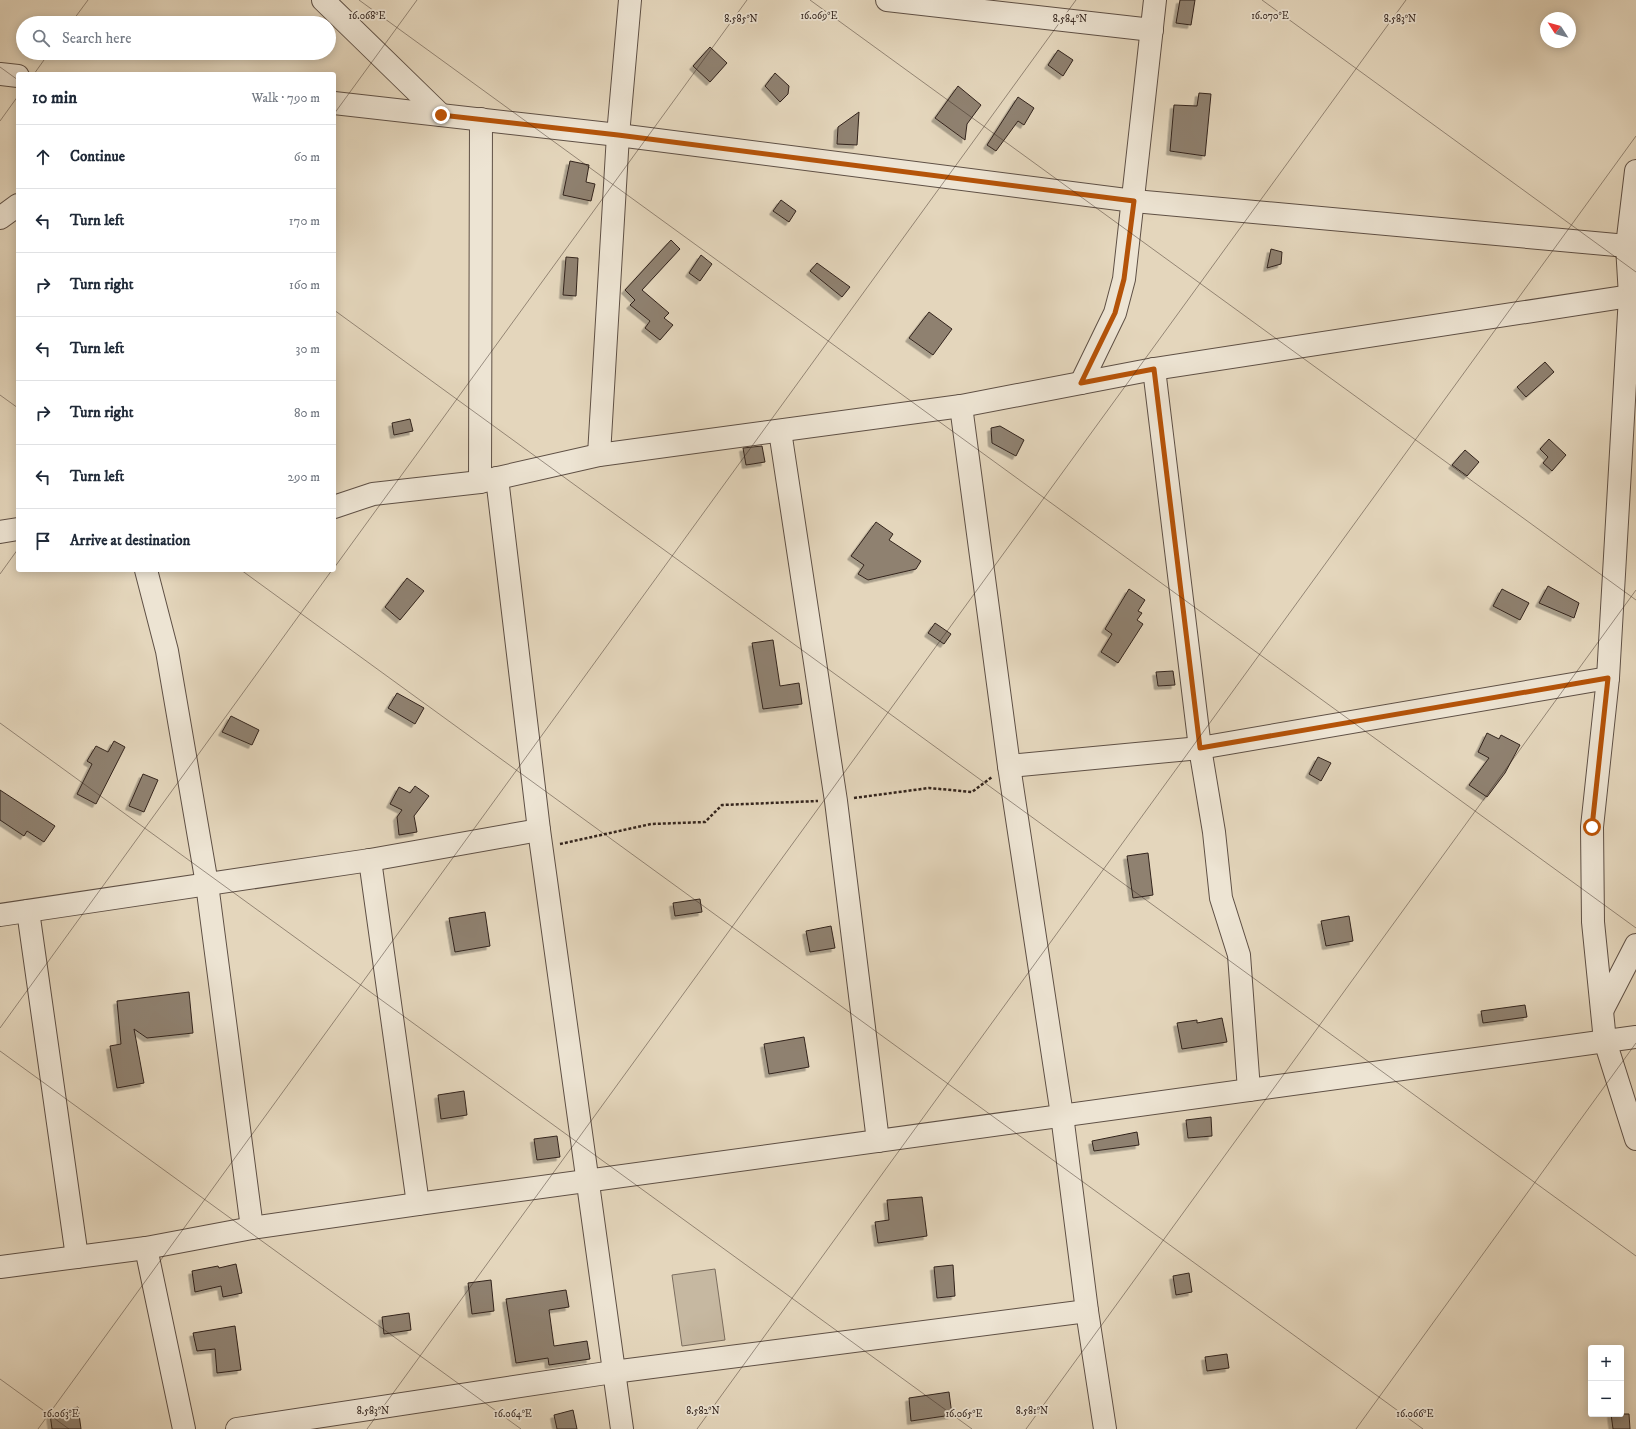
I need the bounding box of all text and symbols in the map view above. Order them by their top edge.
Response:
text: 16.068°E [348,10,386,22]
text: 16.069°E [800,10,838,22]
text: 16.070°E [1251,10,1289,22]
north arrow [1540,12,1576,48]
text: 8.585°N [724,13,758,25]
text: 8.584°N [1053,13,1087,25]
text: 8.583°N [1384,13,1416,25]
search box [16,16,336,60]
icon: search [30,27,52,49]
text: Search here [62,29,131,48]
text: 10 min [32,87,77,109]
text: Walk · 790 m [251,90,320,106]
route end [432,106,450,124]
icon: ahead [32,146,54,168]
text: Continue [70,147,125,166]
text: 60 m [294,149,320,165]
icon: left [32,210,54,232]
text: Turn left [70,211,124,230]
text: 170 m [289,213,320,229]
icon: right [32,274,54,296]
text: Turn right [70,275,133,294]
text: 160 m [289,277,320,293]
icon: left [32,338,54,360]
text: Turn left [70,339,124,358]
text: 30 m [296,341,320,357]
icon: right [32,402,54,424]
text: Turn right [70,403,133,422]
text: 80 m [294,405,320,421]
icon: left [32,466,54,488]
text: Turn left [70,467,124,486]
text: 290 m [288,469,320,485]
icon: arrive [32,530,54,552]
text: Arrive at destination [70,531,190,550]
route start [1583,818,1601,836]
map controls [1588,1345,1624,1417]
button: + [1588,1345,1624,1381]
button: − [1588,1381,1624,1417]
text: 8.583°N [357,1405,389,1417]
text: 8.582°N [686,1405,720,1417]
text: 8.581°N [1016,1405,1048,1417]
text: 16.063°E [43,1408,79,1420]
text: 16.064°E [494,1408,532,1420]
text: 16.065°E [945,1408,983,1420]
text: 16.066°E [1396,1408,1434,1420]

